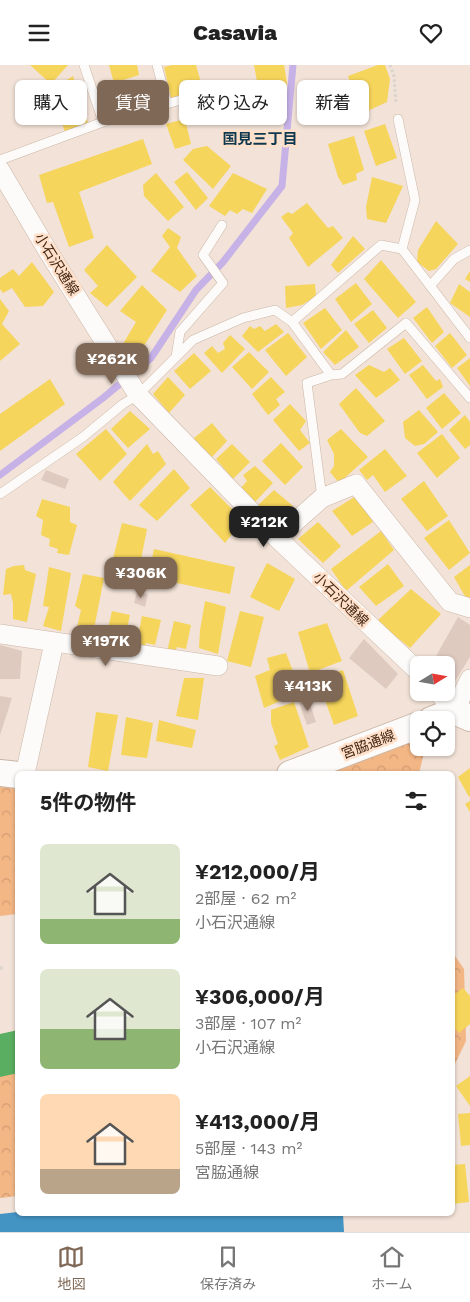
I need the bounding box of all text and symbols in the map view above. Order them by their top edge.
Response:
icon: menu [25,19,53,47]
icon: heart [417,19,445,47]
text: Casavia [193,20,277,45]
chip: 購入 [15,80,87,125]
chip: 賃貸 [97,80,169,125]
chip: 絞り込み [179,80,287,125]
chip: 新着 [297,80,369,125]
district label: 国見三丁目 [222,130,298,148]
street label: 小石沢通線 [32,230,82,298]
pin: ¥262K [77,343,147,385]
text: ¥262K [87,349,137,368]
pin: ¥212K [229,505,299,548]
text: ¥212K [240,512,288,531]
pin: ¥306K [106,557,176,599]
text: ¥306K [115,563,167,582]
street label: 小石沢通線 [310,569,372,629]
pin: ¥197K [71,625,141,667]
text: ¥197K [82,631,130,650]
north arrow [410,656,455,701]
map controls [410,656,455,756]
pin: ¥413K [273,669,343,712]
text: ¥413K [284,676,332,695]
button: locate [410,711,455,756]
street label: 宮脇通線 [339,726,397,762]
icon: filters [402,787,430,815]
text: 5件の物件 [40,790,136,815]
text: ¥212,000/月 [195,859,320,884]
icon: home [80,864,140,924]
text: 2部屋 · 62 m² [195,889,296,908]
text: 小石沢通線 [195,913,275,932]
text: ¥306,000/月 [195,984,325,1009]
icon: home [80,989,140,1049]
text: 3部屋 · 107 m² [195,1014,301,1033]
text: 小石沢通線 [195,1038,275,1057]
text: ¥413,000/月 [195,1109,320,1134]
icon: home [80,1114,140,1174]
text: 5部屋 · 143 m² [195,1139,302,1158]
text: 宮脇通線 [195,1163,259,1182]
tab: 地図 [57,1243,85,1293]
tab: 保存済み [200,1243,256,1293]
tab: ホーム [371,1243,413,1293]

